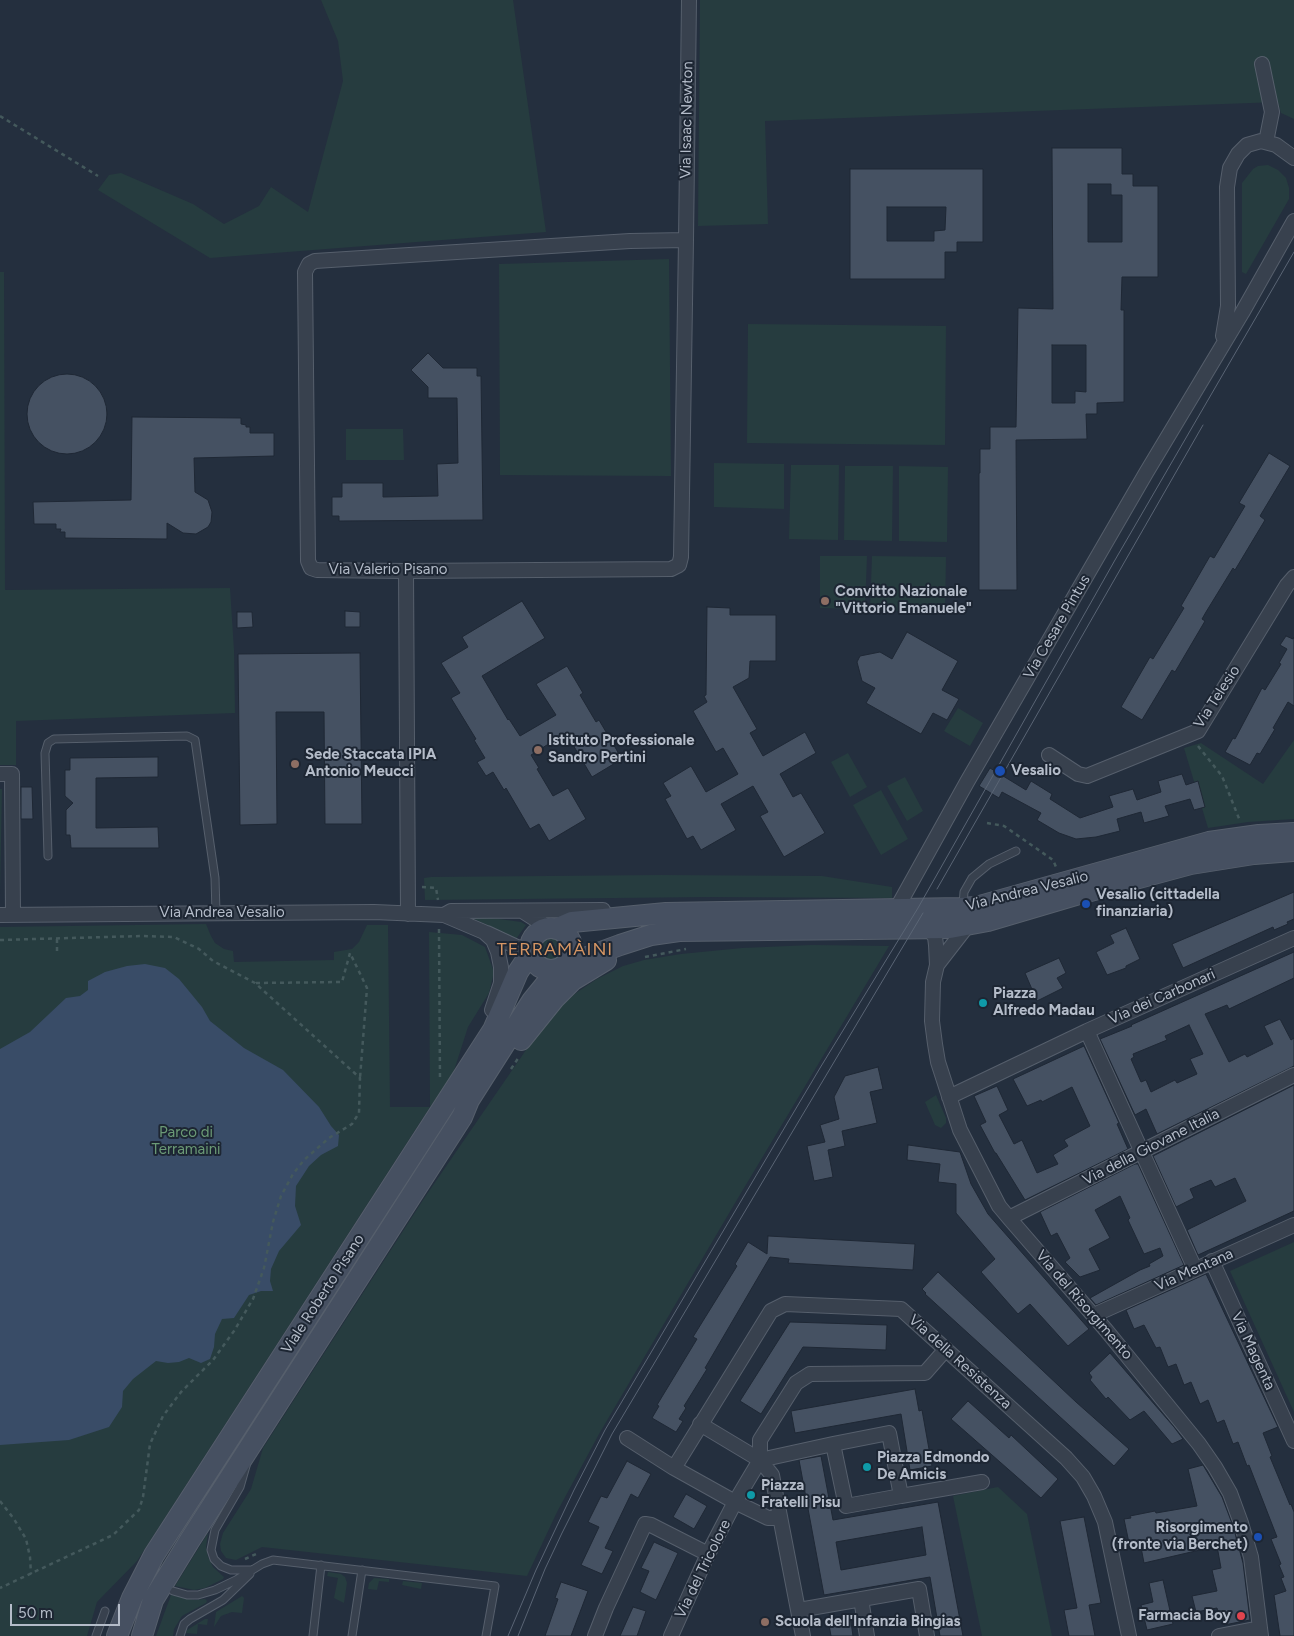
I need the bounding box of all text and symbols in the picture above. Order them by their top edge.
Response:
street label: Via Isaac Newton [677,61,697,179]
street label: Via Valerio Pisano [329,561,447,579]
street label: Via Cesare Pintus [1020,572,1094,682]
place label: Convitto Nazionale "Vittorio Emanuele" [835,583,972,618]
marker: Convitto Nazionale "Vittorio Emanuele" [819,595,831,607]
street label: Via Telesio [1190,662,1244,732]
place label: Istituto Professionale Sandro Pertini [548,732,695,767]
marker: Istituto Professionale Sandro Pertini [532,744,544,756]
place label: Sede Staccata IPIA Antonio Meucci [305,746,436,781]
marker: Sede Staccata IPIA Antonio Meucci [289,758,301,770]
place label: Vesalio [1011,762,1061,780]
marker: Vesalio [993,764,1007,778]
street label: Via Andrea Vesalio [964,867,1090,915]
place label: Vesalio (cittadella finanziaria) [1096,886,1220,921]
marker: Vesalio (cittadella finanziaria) [1080,898,1092,910]
street label: Via Andrea Vesalio [159,904,285,922]
district label: TERRAMÀINI [496,939,614,961]
street label: Via dei Carbonari [1106,965,1218,1029]
place label: Piazza Alfredo Madau [993,985,1095,1020]
marker: Piazza Alfredo Madau [977,997,989,1009]
street label: Via della Giovane Italia [1080,1105,1222,1189]
park label: Parco di Terramaini [151,1124,221,1159]
street label: Viale Roberto Pisano [278,1231,368,1357]
street label: Via Mentana [1152,1245,1236,1295]
street label: Via del Risorgimento [1032,1247,1136,1363]
street label: Via Magenta [1227,1309,1279,1393]
street label: Via della Resistenza [905,1311,1015,1413]
place label: Piazza Edmondo De Amicis [877,1449,990,1484]
marker: Piazza Edmondo De Amicis [861,1461,873,1473]
place label: Piazza Fratelli Pisu [761,1477,840,1512]
marker: Piazza Fratelli Pisu [745,1489,757,1501]
street label: Via del Tricolore [671,1517,735,1621]
place label: Risorgimento (fronte via Berchet) [1112,1519,1248,1554]
marker: Risorgimento (fronte via Berchet) [1252,1531,1264,1543]
scale bar [12,1594,122,1626]
text: 50 m [18,1604,53,1622]
place label: Farmacia Boy [1138,1607,1231,1625]
marker: Farmacia Boy [1235,1610,1247,1622]
place label: Scuola dell'Infanzia Bingias [775,1613,960,1631]
marker: Scuola dell'Infanzia Bingias [759,1616,771,1628]

